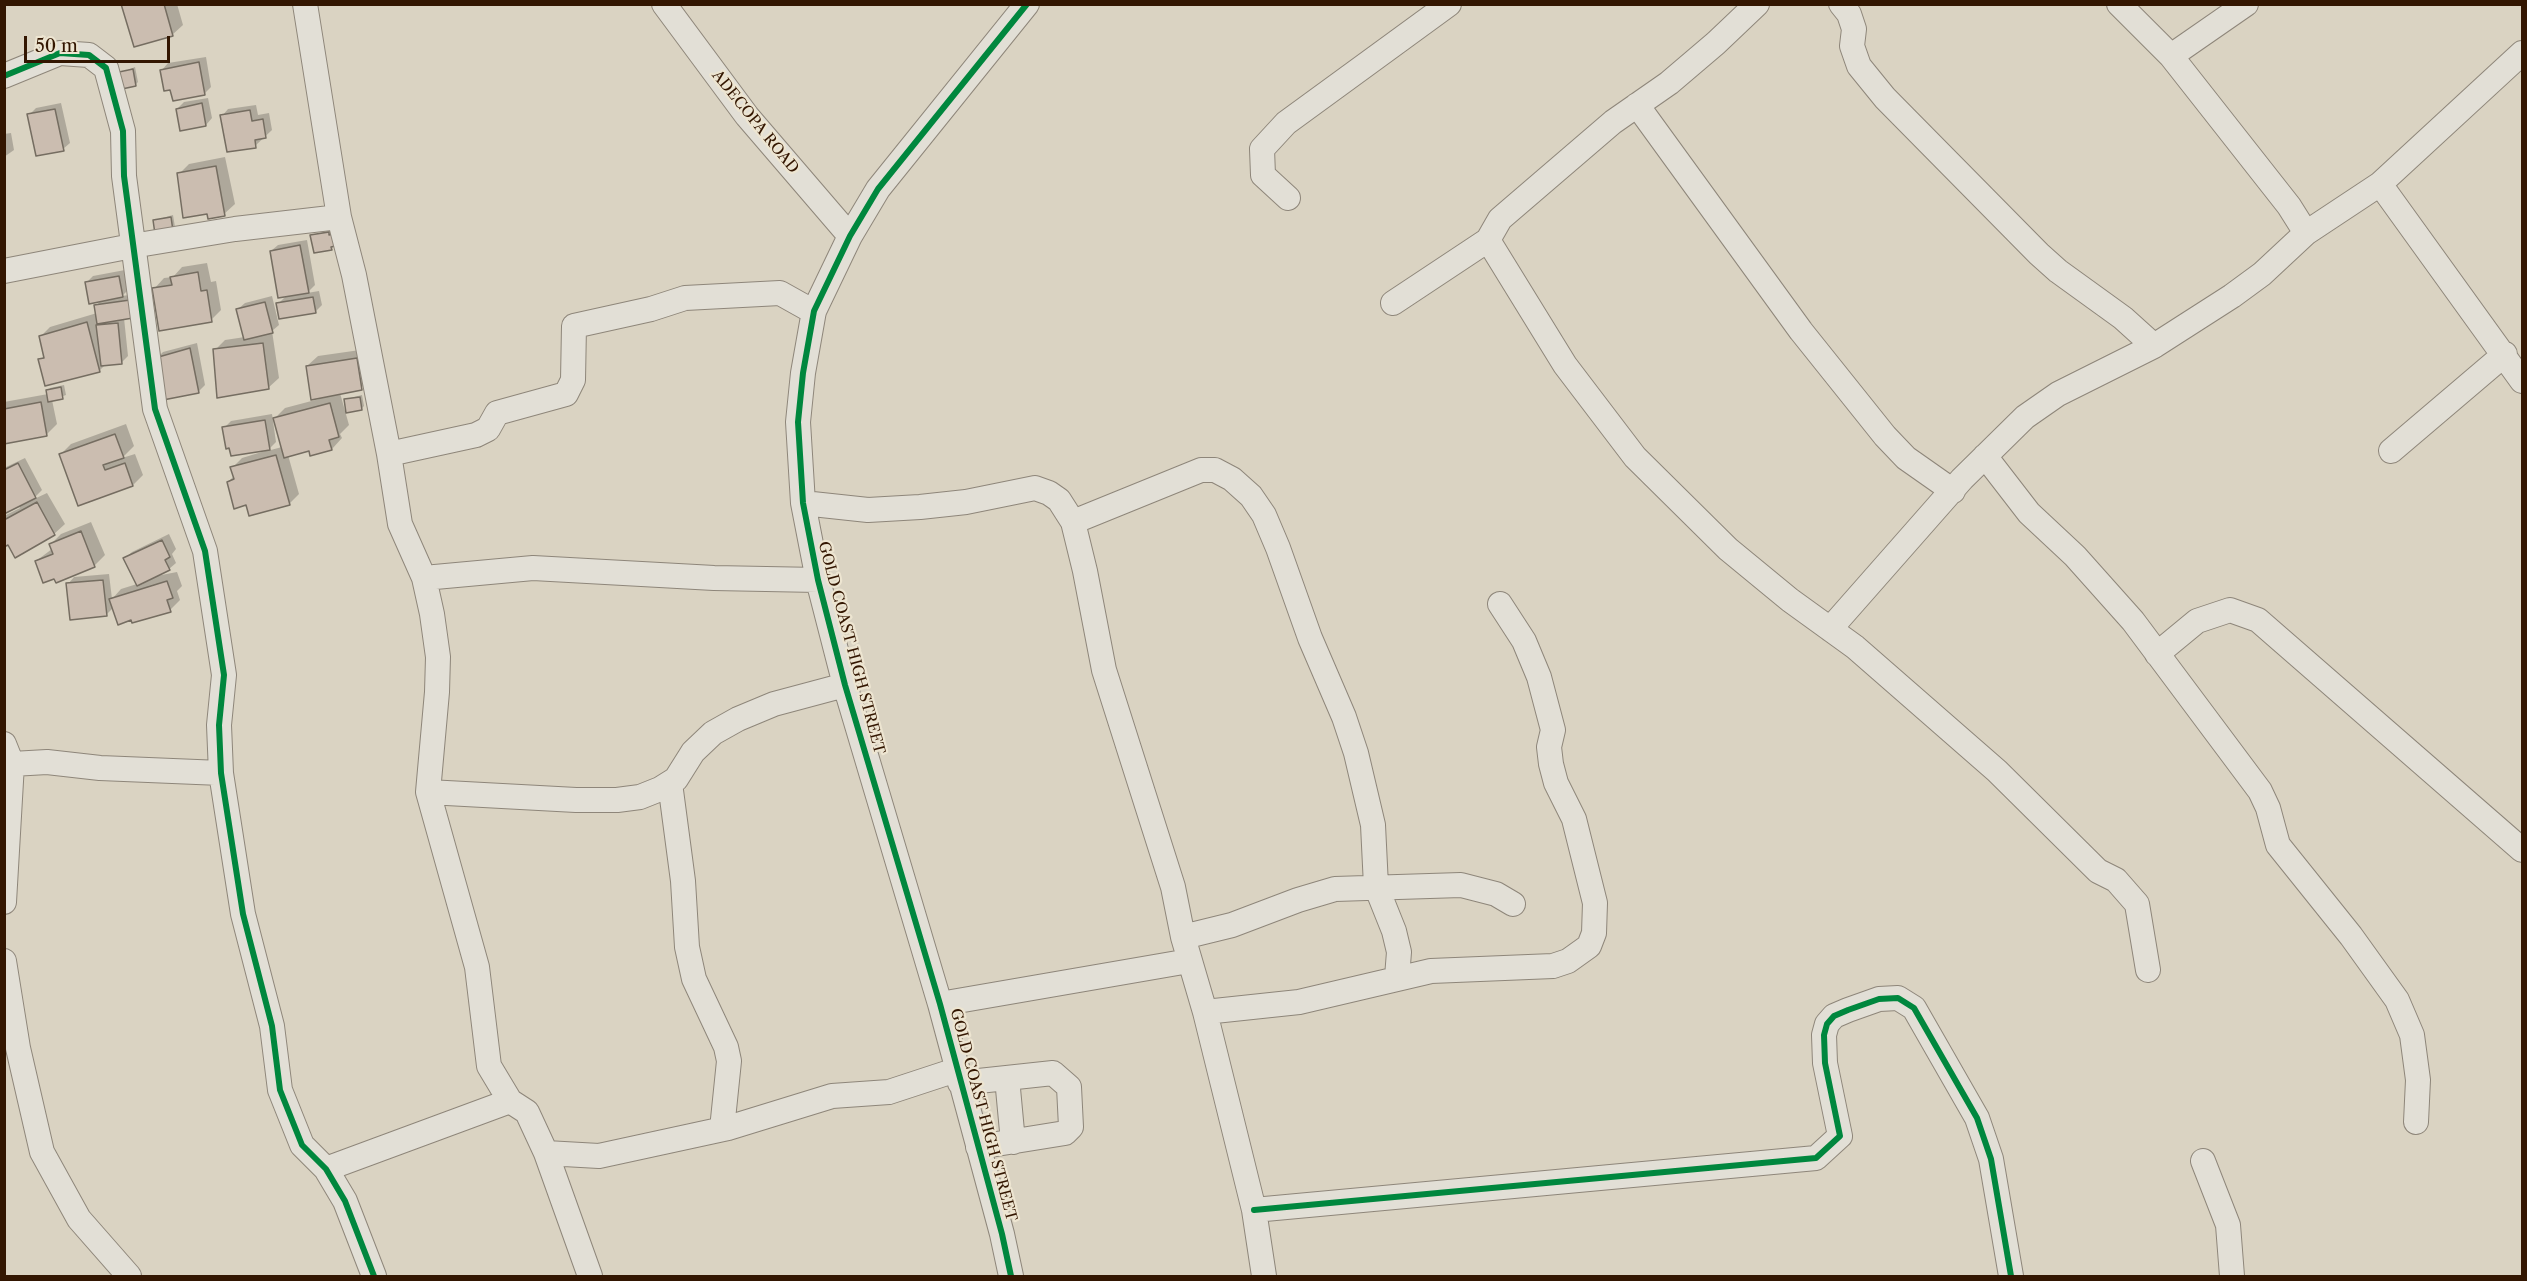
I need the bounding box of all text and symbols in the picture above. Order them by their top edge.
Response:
scale bar [27,24,172,62]
text: 50 m [35,35,78,57]
street label: ADECOPA ROAD [708,67,802,177]
street label: GOLD COAST HIGH STREET [814,540,888,756]
street label: GOLD COAST HIGH STREET [946,1007,1020,1223]

